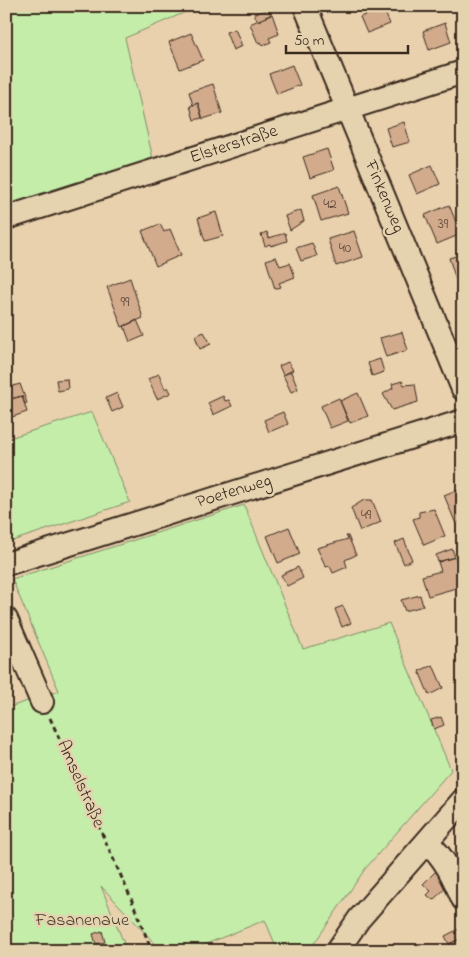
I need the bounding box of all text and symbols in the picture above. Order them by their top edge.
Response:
scale bar [286,22,409,54]
text: 50 m [294,30,325,52]
street label: Elsterstraße [187,118,282,171]
street label: Finkenweg [356,156,411,238]
house number: 42 [323,193,337,215]
house number: 39 [438,213,449,235]
house number: 40 [339,237,352,259]
house number: 99 [120,291,130,313]
street label: Poetenweg [193,468,275,517]
house number: 49 [361,504,372,526]
street label: Amselstraße [49,736,111,833]
park label: Fasanenaue [34,908,130,934]

